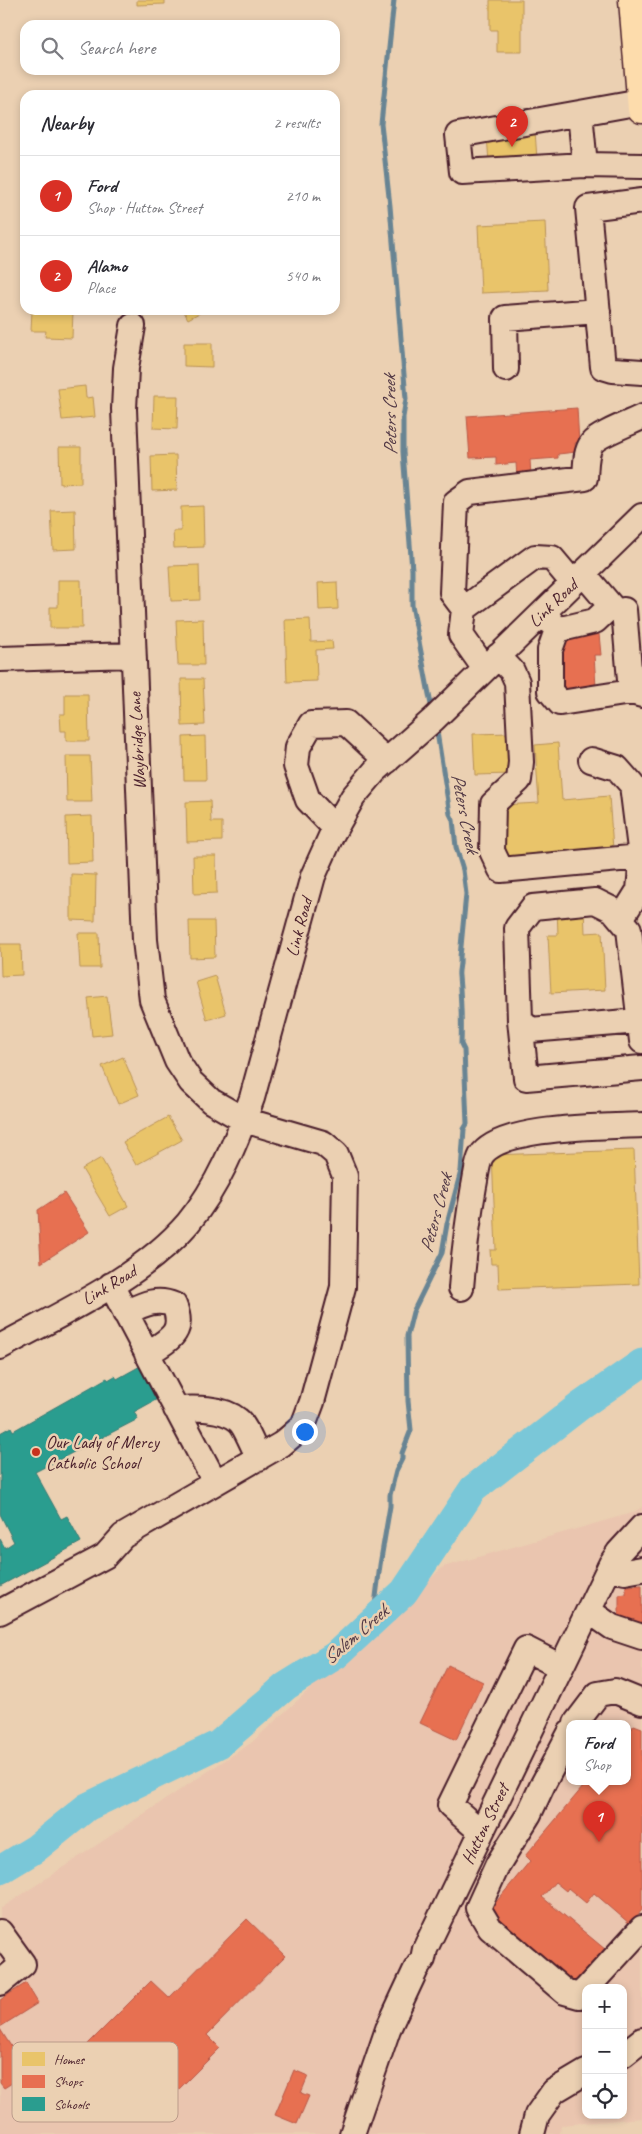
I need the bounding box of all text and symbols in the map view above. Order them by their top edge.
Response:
search box [20,20,340,75]
icon: search [38,34,66,62]
text: Search here [78,36,155,60]
pin: 2 [496,106,528,147]
text: Nearby [40,110,93,136]
text: 2 results [273,113,320,133]
text: Ford [87,174,117,198]
text: 1 [52,186,60,206]
text: 210 m [286,186,320,206]
text: Shop · Hutton Street [87,198,202,218]
text: Alamo [87,254,127,278]
text: 2 [52,266,60,286]
text: 540 m [286,266,320,286]
text: Place [87,278,115,298]
water label: Peters Creek [377,372,403,455]
street label: Link Road [524,572,584,632]
street label: Waybridge Lane [123,691,151,790]
water label: Peters Creek [446,772,485,858]
street label: Link Road [281,892,318,959]
water label: Peters Creek [414,1169,459,1255]
street label: Link Road [78,1259,143,1310]
your location [292,1419,318,1445]
place label: Our Lady of Mercy Catholic School [46,1431,161,1474]
marker: Our Lady of Mercy Catholic School [30,1446,42,1458]
water label: Salem Creek [318,1598,395,1669]
popup [566,1720,631,1785]
text: Ford [584,1731,613,1755]
text: Shop [584,1755,611,1775]
street label: Hutton Street [456,1777,515,1868]
pin: 1 [583,1801,615,1842]
map controls [582,1984,627,2119]
button: + [582,1984,627,2029]
button: − [582,2029,627,2074]
legend [12,2042,178,2122]
text: Homes [54,2051,85,2068]
text: Shops [54,2073,84,2090]
button: locate [582,2074,627,2119]
text: Schools [54,2096,90,2113]

